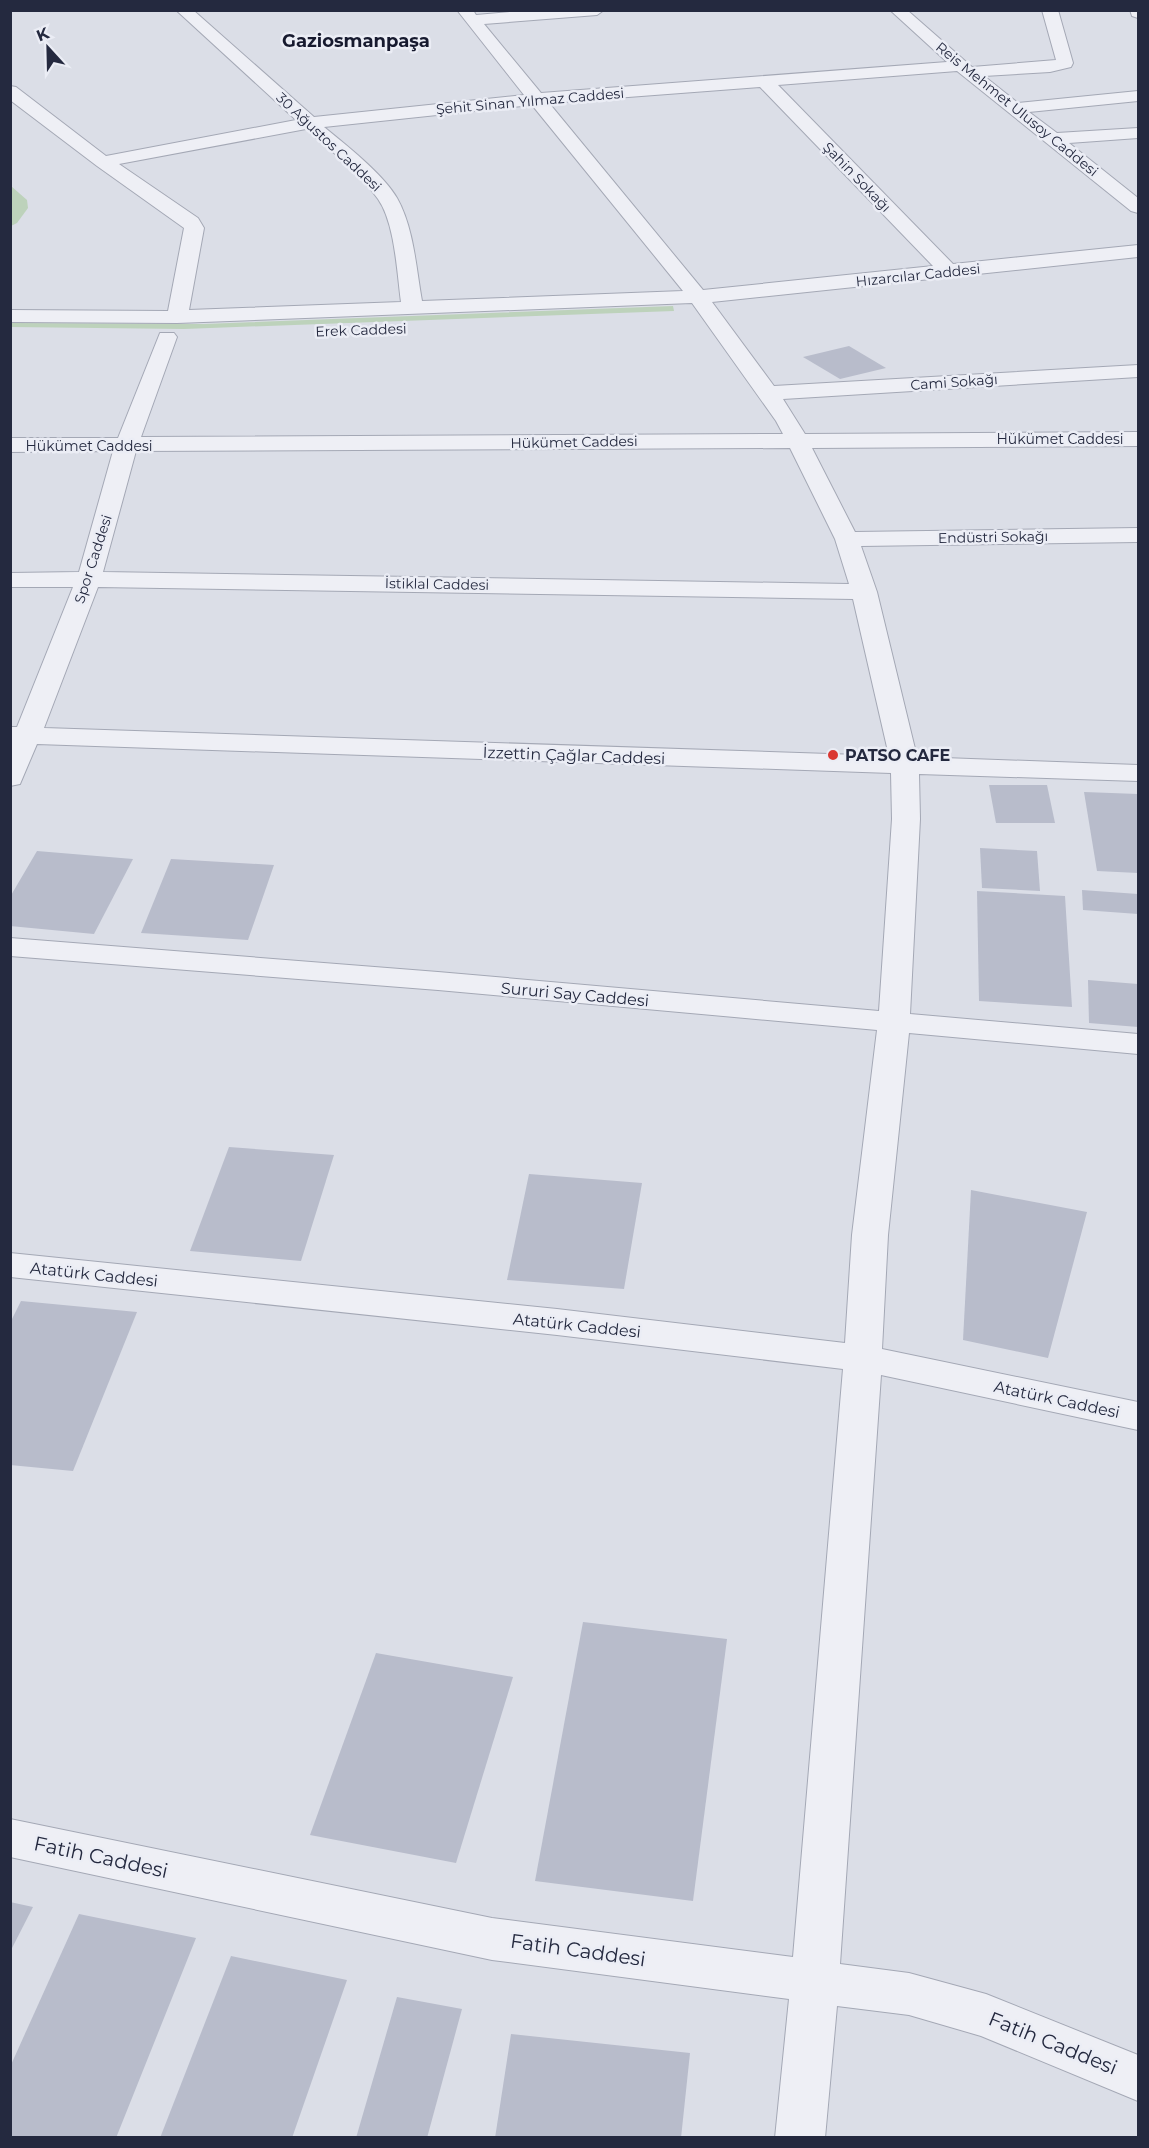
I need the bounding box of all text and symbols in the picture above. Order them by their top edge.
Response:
north arrow [18,18,78,78]
text: K [34,23,53,46]
district label: Gaziosmanpaşa [282,30,430,52]
street label: Reis Mehmet Ulusoy Caddesi [932,38,1102,180]
street label: Şehit Sinan Yılmaz Caddesi [435,84,625,118]
street label: 30 Ağustos Caddesi [273,89,385,195]
street label: Şahin Sokağı [819,138,895,216]
street label: Hızarcılar Caddesi [855,260,981,290]
street label: Erek Caddesi [315,319,407,341]
street label: Cami Sokağı [910,370,998,394]
street label: Hükümet Caddesi [996,430,1124,448]
street label: Hükümet Caddesi [510,432,638,452]
street label: Hükümet Caddesi [25,437,153,455]
street label: Spor Caddesi [70,512,116,606]
street label: Endüstri Sokağı [938,527,1048,547]
street label: İstiklal Caddesi [385,574,489,594]
street label: İzzettin Çağlar Caddesi [482,743,666,768]
place label: PATSO CAFE [845,746,950,765]
marker: PATSO CAFE [826,748,840,762]
street label: Sururi Say Caddesi [500,979,650,1010]
street label: Atatürk Caddesi [29,1258,159,1291]
street label: Atatürk Caddesi [512,1309,642,1342]
street label: Atatürk Caddesi [992,1377,1122,1422]
street label: Fatih Caddesi [32,1831,170,1883]
street label: Fatih Caddesi [509,1929,647,1971]
street label: Fatih Caddesi [985,2006,1121,2080]

